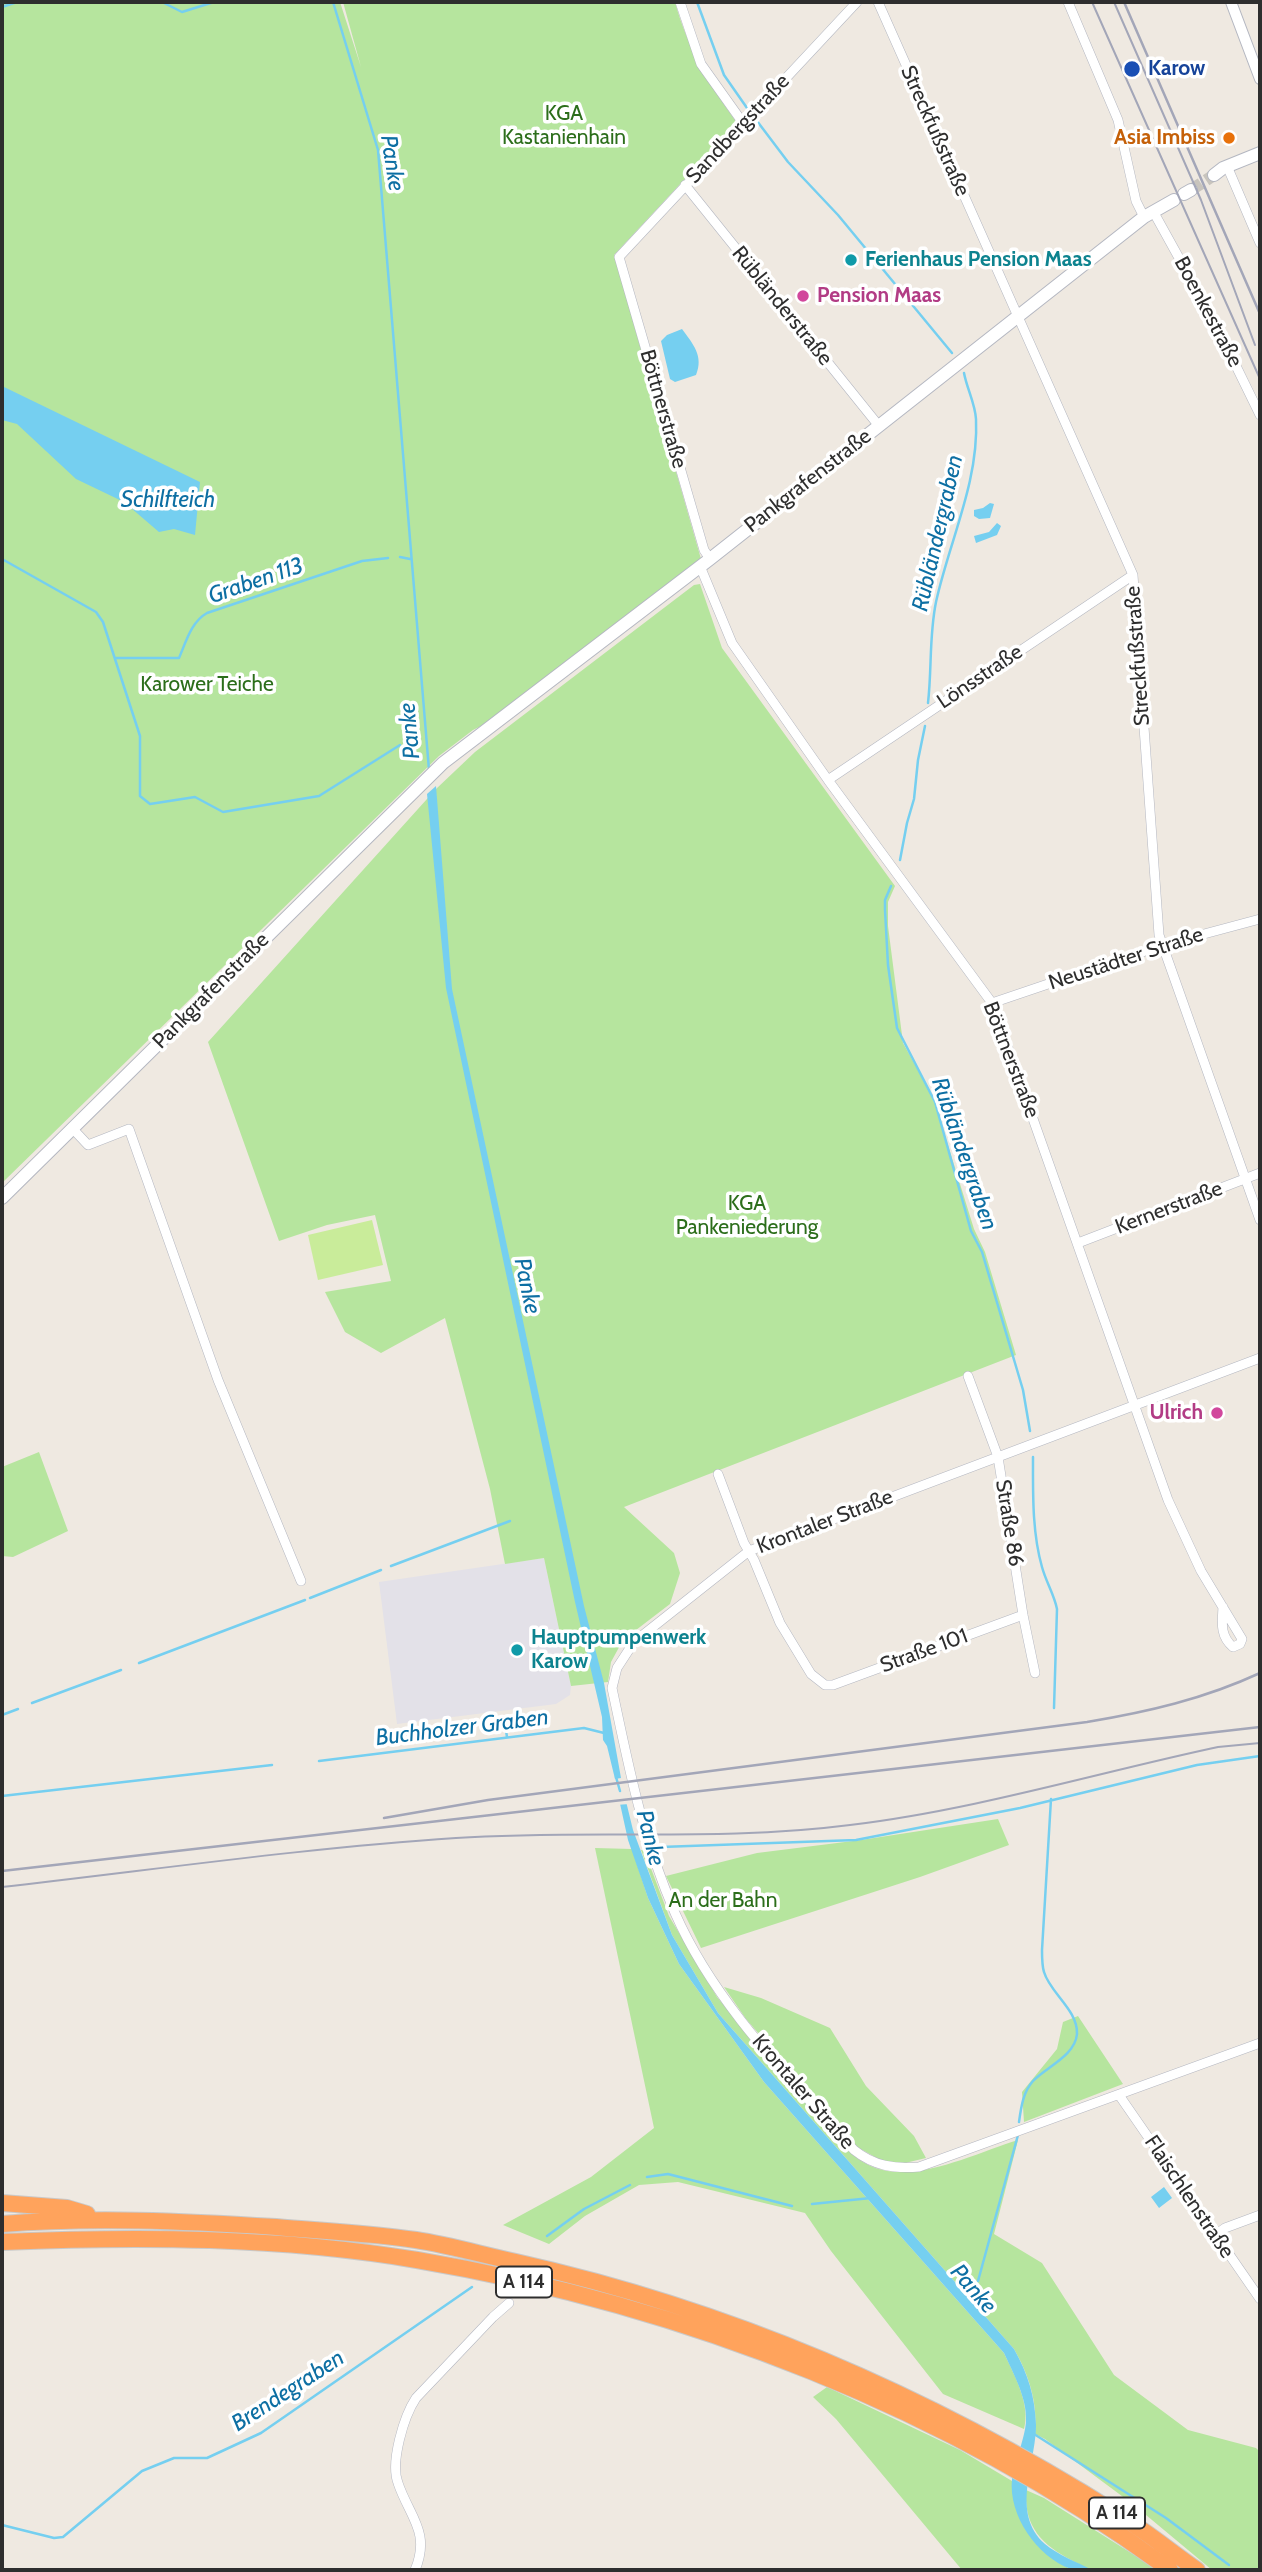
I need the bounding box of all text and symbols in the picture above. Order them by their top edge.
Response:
place label: Karow [1148,56,1205,82]
marker: Karow [1122,59,1142,79]
street label: Streckfußstraße [895,62,975,200]
street label: Sandbergstraße [681,69,795,189]
park label: KGA Kastanienhain [502,101,626,151]
place label: Asia Imbiss [1114,125,1215,151]
marker: Asia Imbiss [1221,130,1237,146]
water label: Panke [374,133,410,193]
street label: Rübländerstraße [726,241,838,371]
place label: Ferienhaus Pension Maas [865,247,1092,273]
marker: Ferienhaus Pension Maas [843,252,859,268]
street label: Boenkestraße [1168,252,1248,372]
place label: Pension Maas [817,283,941,309]
marker: Pension Maas [795,288,811,304]
street label: Böttnerstraße [634,347,692,471]
street label: Pankgrafenstraße [740,424,876,538]
water label: Rübländergraben [907,452,969,614]
water label: Schilfteich [121,486,215,514]
water label: Graben 113 [205,552,307,610]
street label: Streckfußstraße [1121,585,1155,727]
street label: Lönsstraße [933,639,1027,715]
park label: Karower Teiche [140,672,274,698]
water label: Panke [394,702,426,760]
street label: Neustädter Straße [1045,922,1207,996]
street label: Pankgrafenstraße [148,928,274,1054]
street label: Böttnerstraße [977,998,1045,1122]
water label: Rübländergraben [925,1074,1003,1234]
street label: Kernerstraße [1112,1176,1226,1240]
park label: KGA Pankeniederung [676,1191,818,1241]
water label: Panke [508,1256,546,1316]
place label: Ulrich [1150,1400,1203,1426]
marker: Ulrich [1209,1405,1225,1421]
street label: Straße 86 [990,1478,1028,1568]
street label: Krontaler Straße [753,1484,897,1560]
street label: Straße 101 [877,1624,971,1678]
place label: Hauptpumpenwerk Karow [531,1625,706,1675]
marker: Hauptpumpenwerk Karow [509,1642,525,1658]
water label: Buchholzer Graben [374,1704,550,1752]
water label: Panke [630,1807,670,1869]
park label: An der Bahn [669,1888,777,1914]
street label: Krontaler Straße [746,2029,860,2155]
street label: Flaischlenstraße [1139,2131,1239,2263]
water label: Panke [944,2259,1002,2319]
road number: A 114 [496,2266,552,2298]
water label: Brendegraben [226,2344,350,2438]
road number: A 114 [1089,2498,1145,2528]

